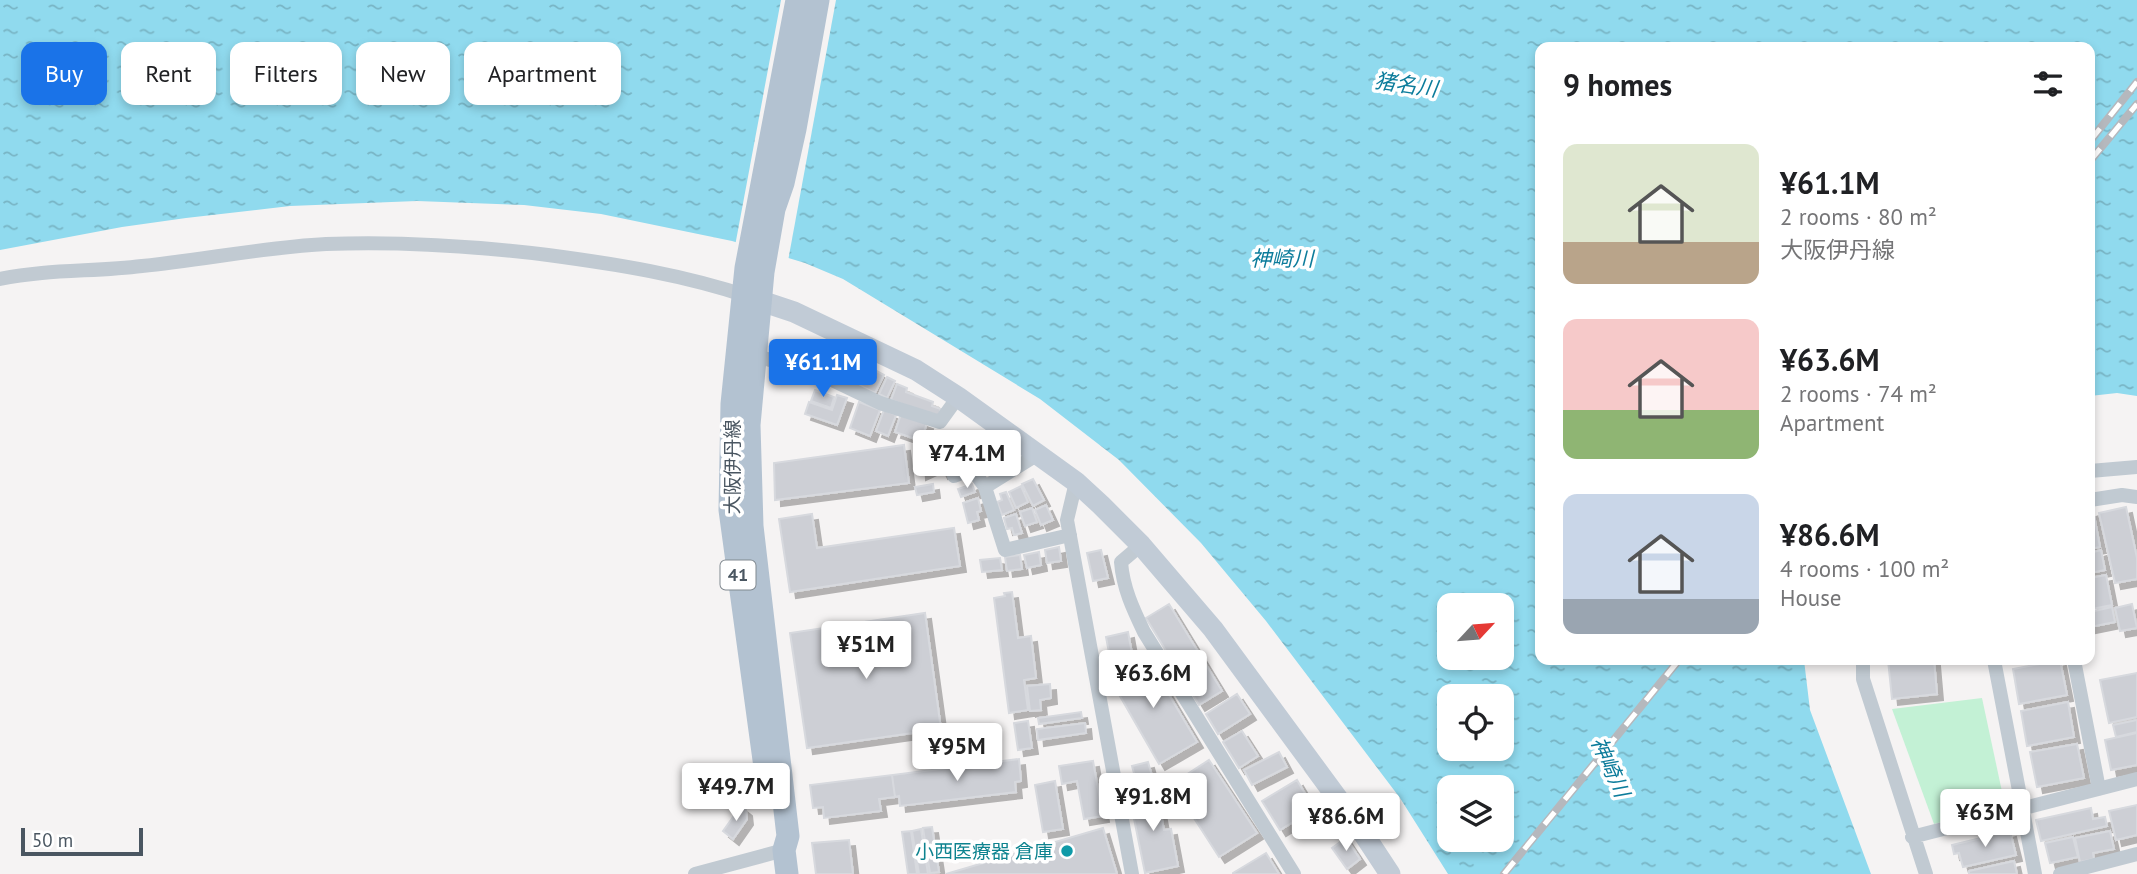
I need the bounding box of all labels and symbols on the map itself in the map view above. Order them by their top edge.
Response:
water label: 猪名川 [1373,67,1441,103]
water label: 神崎川 [1251,245,1315,272]
pin: ¥61.1M [766,340,880,399]
street label: 大阪伊丹線 [720,419,744,515]
pin: ¥74.1M [910,430,1024,490]
road number: 41 [720,560,756,590]
north arrow [1437,593,1514,670]
pin: ¥51M [825,622,907,681]
pin: ¥63.6M [1096,650,1210,710]
pin: ¥95M [916,724,998,783]
water label: 神崎川 [1585,733,1636,803]
pin: ¥49.7M [679,764,793,823]
pin: ¥91.8M [1096,774,1210,833]
pin: ¥63M [1944,790,2026,849]
pin: ¥86.6M [1289,794,1403,853]
scale bar [21,825,144,857]
place label: 小西医療器 倉庫 [915,839,1053,863]
marker: 小西医療器 倉庫 [1059,843,1075,859]

